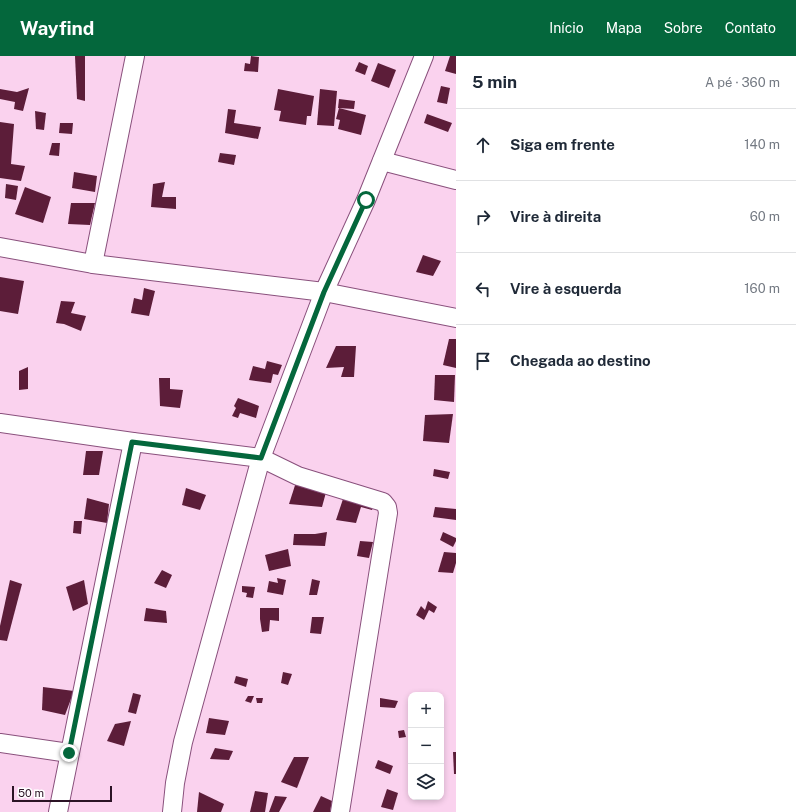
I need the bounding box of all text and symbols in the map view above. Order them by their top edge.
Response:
text: Wayfind [20,17,94,39]
text: Início [549,20,584,36]
text: Mapa [606,20,642,36]
text: Sobre [664,20,703,36]
text: Contato [725,20,776,36]
text: 5 min [472,72,517,92]
text: A pé · 360 m [705,75,780,90]
icon: ahead [472,134,494,156]
text: Siga em frente [510,136,615,153]
text: 140 m [744,137,780,152]
route start [357,191,375,209]
icon: right [472,206,494,228]
text: Vire à direita [510,208,601,225]
text: 60 m [750,209,780,224]
icon: left [472,278,494,300]
text: Vire à esquerda [510,280,622,297]
text: 160 m [744,281,780,296]
icon: arrive [472,350,494,372]
text: Chegada ao destino [510,352,651,369]
map controls [408,692,444,800]
button: + [408,692,444,728]
button: − [408,728,444,764]
route end [60,744,78,762]
button: layers [408,764,444,800]
scale bar [12,784,112,803]
text: 50 m [18,787,44,799]

